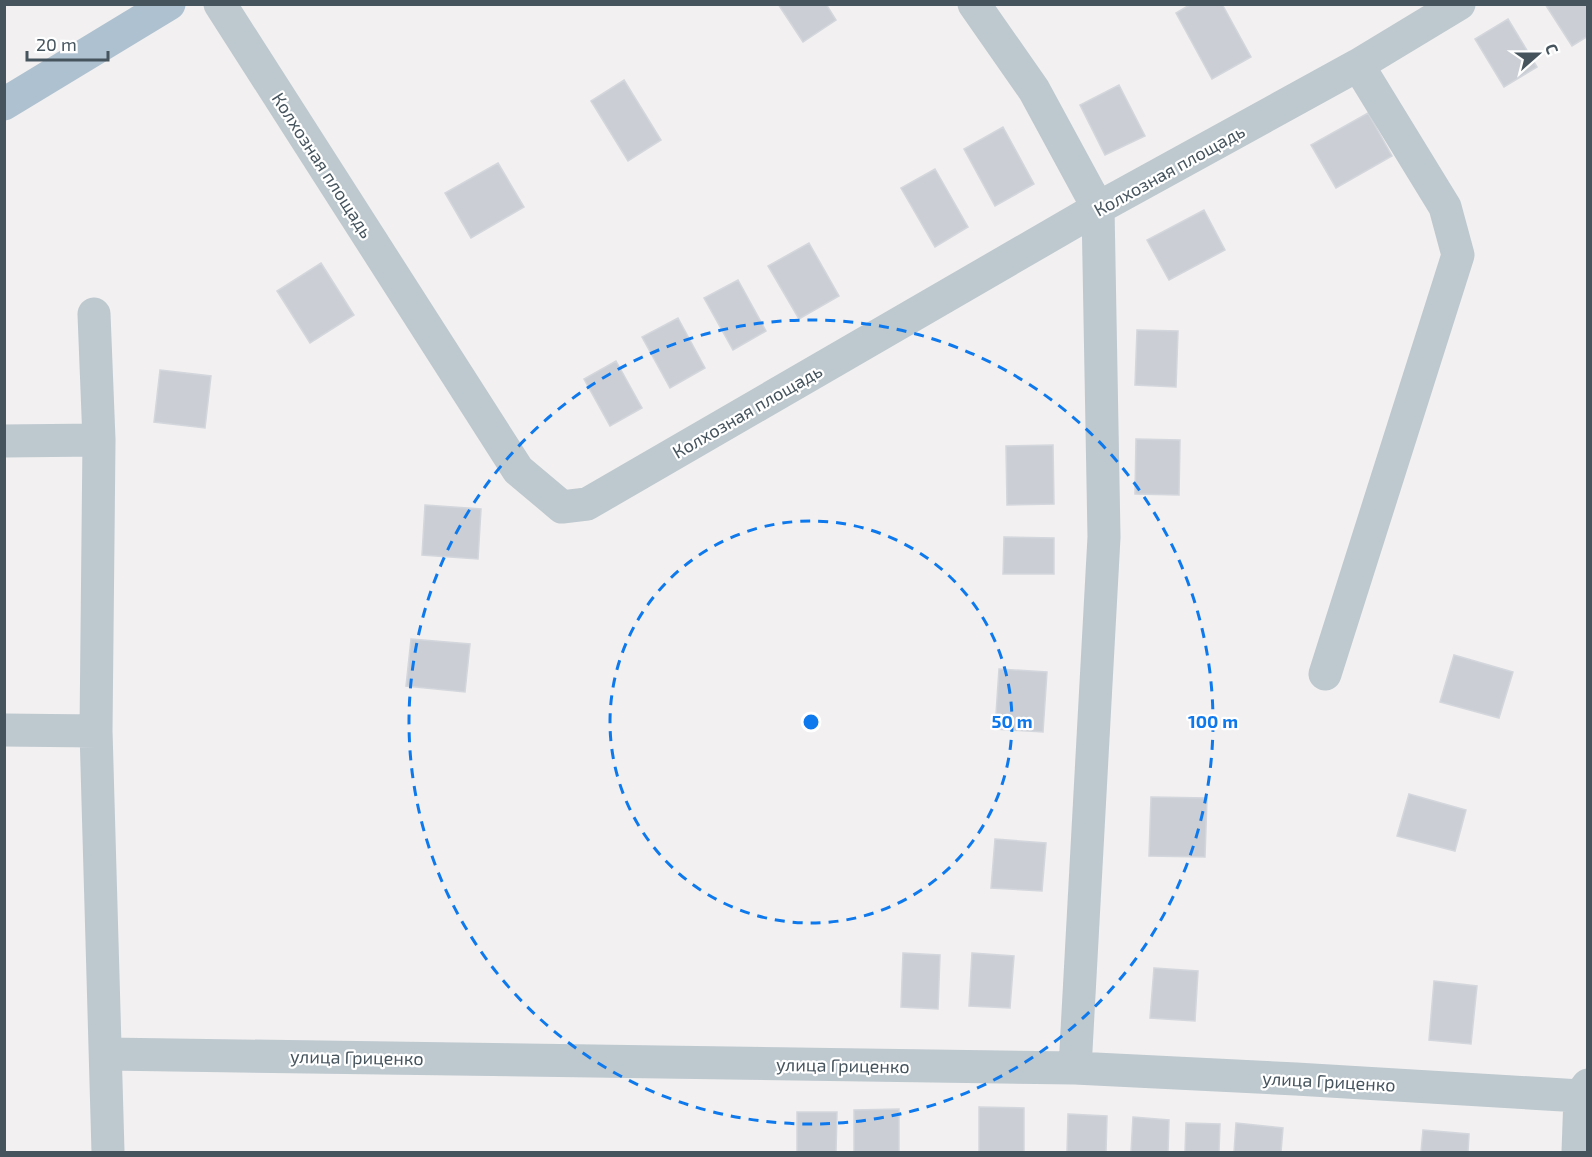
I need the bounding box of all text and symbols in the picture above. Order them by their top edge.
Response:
scale bar [27,24,108,62]
north arrow [1508,24,1568,84]
text: 20 m [36,33,77,55]
text: С [1542,41,1563,56]
street label: Колхозная площадь [268,88,378,242]
street label: Колхозная площадь [1090,119,1248,221]
street label: Колхозная площадь [668,359,826,463]
text: 50 m [991,710,1033,732]
text: 100 m [1188,710,1238,732]
centre of rings [801,712,821,732]
street label: улица Гриценко [290,1045,424,1069]
street label: улица Гриценко [776,1053,910,1077]
street label: улица Гриценко [1262,1067,1396,1095]

